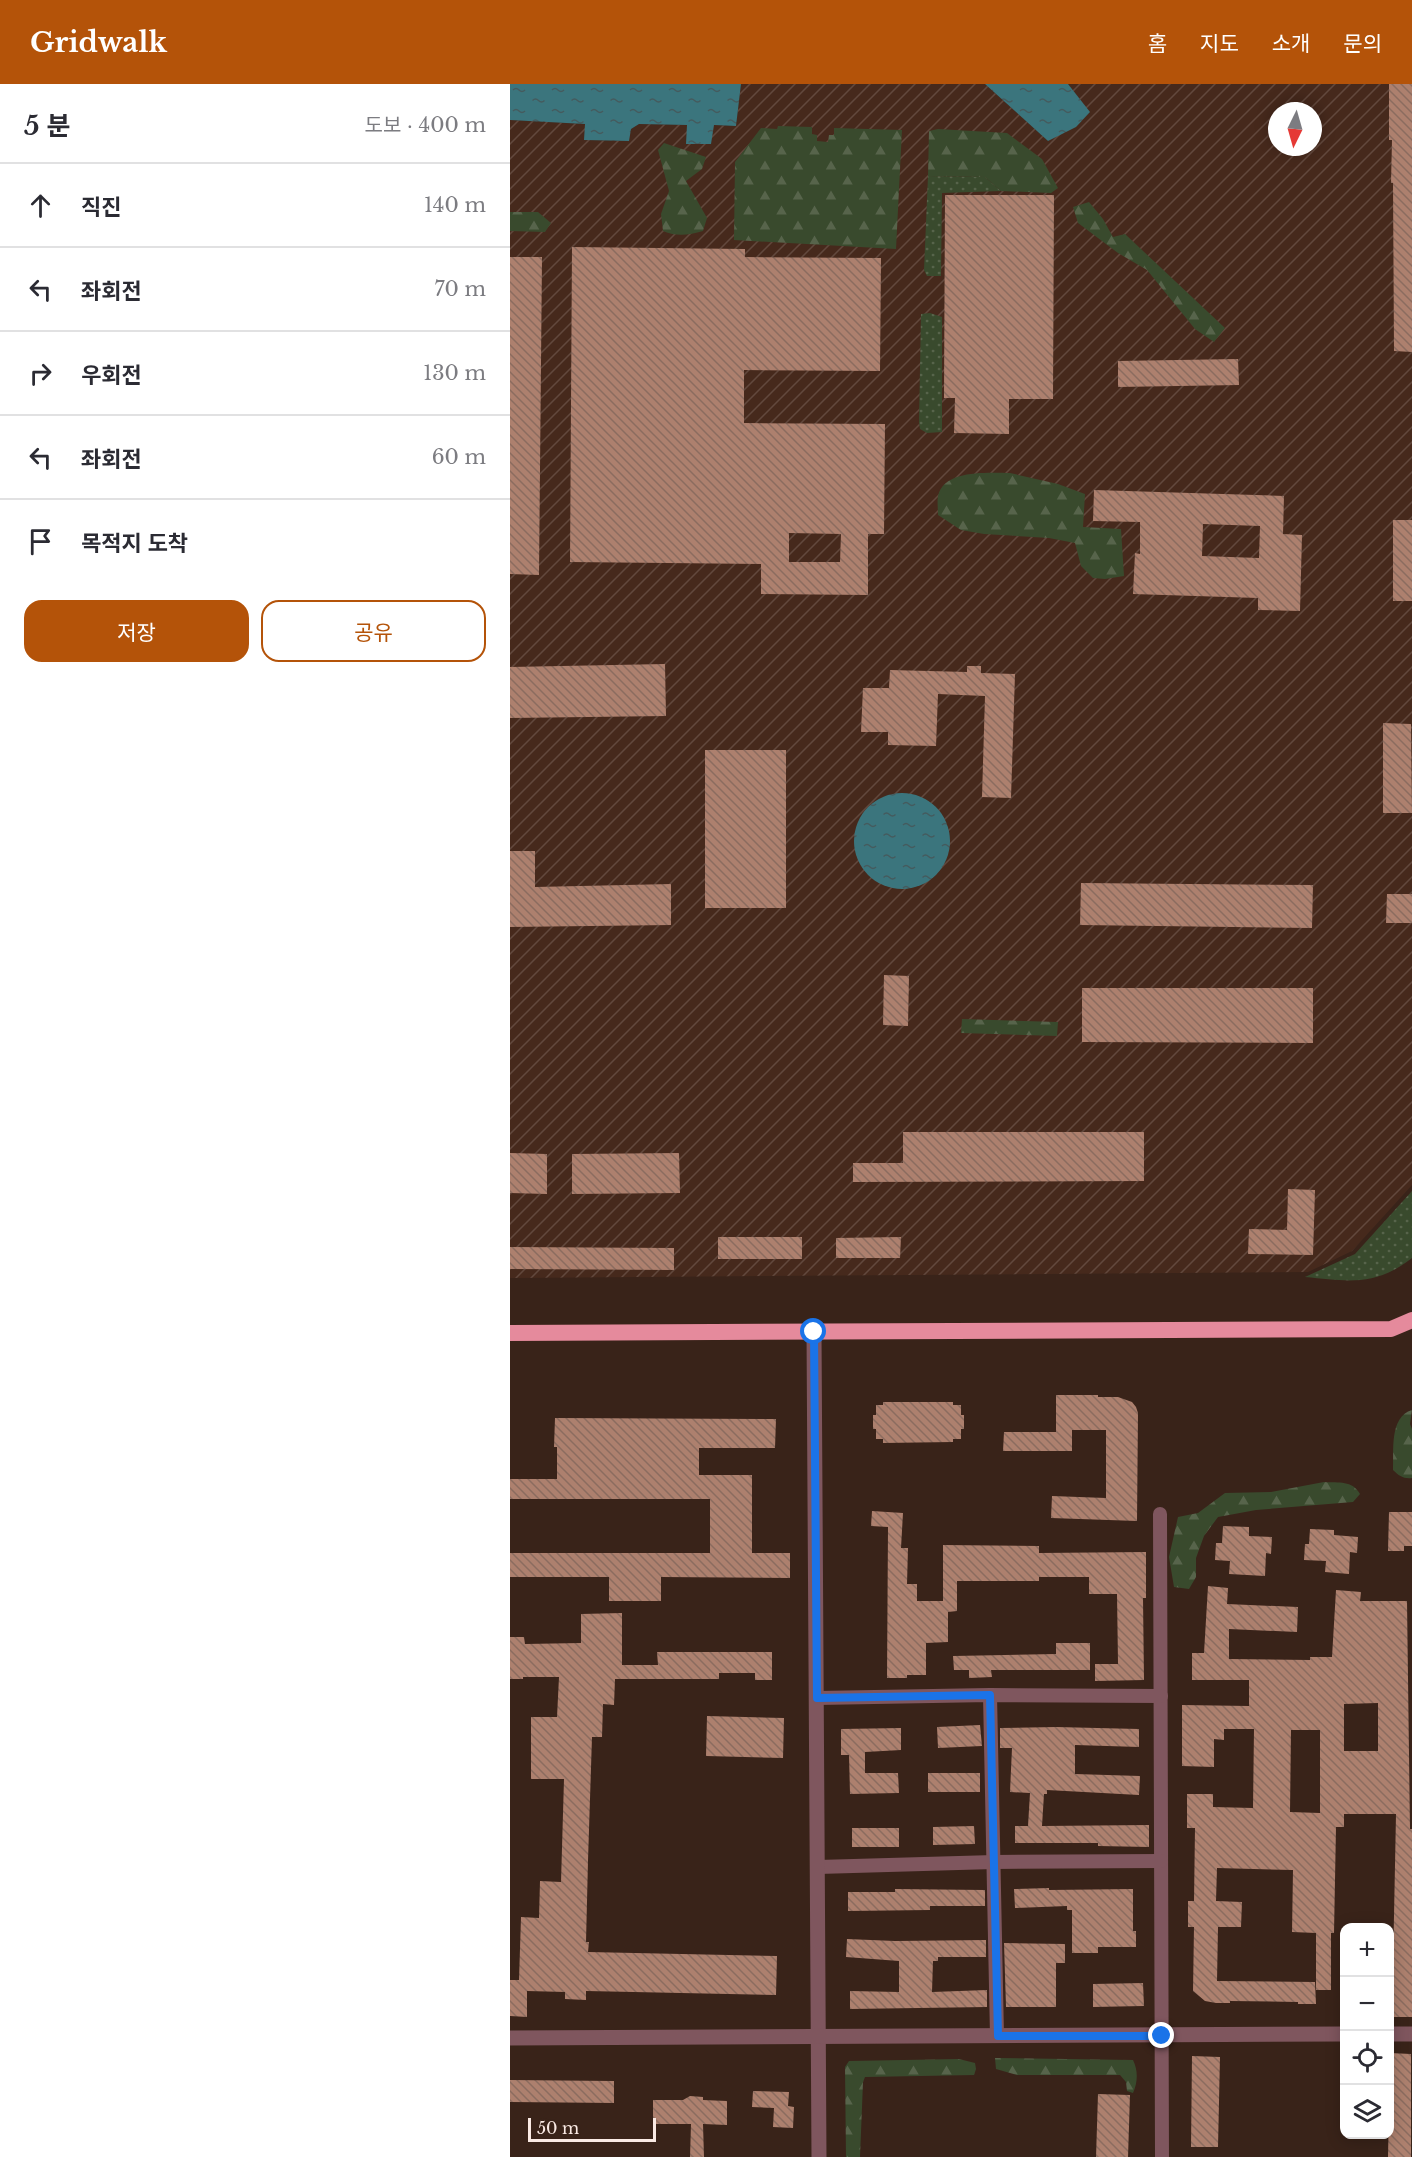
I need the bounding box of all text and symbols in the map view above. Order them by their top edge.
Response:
text: Gridwalk [30,25,167,60]
text: 홈 [1148,31,1167,57]
text: 지도 [1200,31,1239,57]
text: 소개 [1272,31,1310,57]
text: 문의 [1343,31,1382,57]
north arrow [1268,102,1322,156]
text: 5 분 [24,110,70,142]
text: 도보 · 400 m [365,113,486,137]
icon: ahead [24,189,57,222]
text: 140 m [424,193,486,217]
text: 직진 [81,194,121,221]
icon: left [24,273,57,306]
text: 70 m [434,277,486,301]
text: 좌회전 [81,278,142,305]
icon: right [24,357,57,390]
text: 130 m [423,361,486,385]
text: 우회전 [81,362,142,389]
icon: left [24,441,57,474]
text: 60 m [432,445,486,469]
text: 좌회전 [81,446,142,473]
icon: arrive [24,525,57,558]
text: 목적지 도착 [81,530,188,557]
button: 저장 [24,600,249,662]
button: 공유 [261,600,486,662]
route start [800,1318,826,1344]
map controls [1340,1923,1394,2139]
button: + [1340,1923,1394,1977]
button: − [1340,1977,1394,2031]
route end [1148,2022,1174,2048]
button: locate [1340,2031,1394,2085]
button: layers [1340,2085,1394,2139]
scale bar [528,2115,656,2142]
text: 50 m [537,2118,579,2138]

